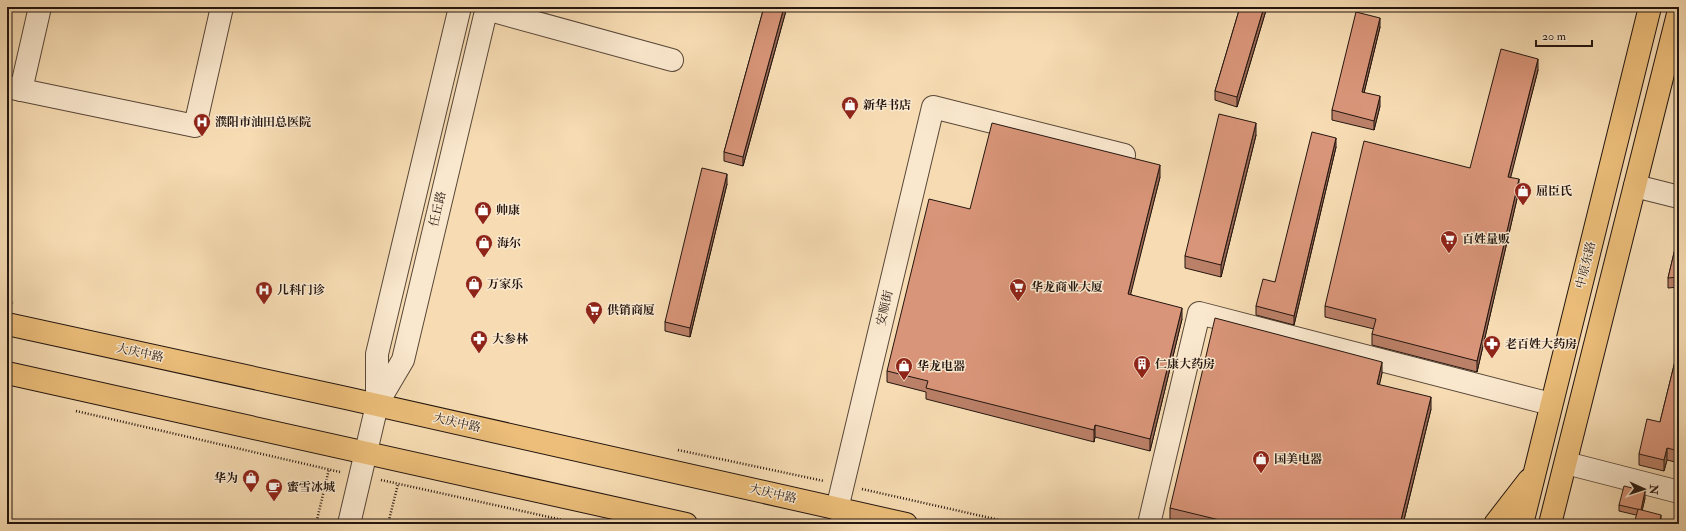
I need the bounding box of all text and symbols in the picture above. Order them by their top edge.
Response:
scale bar [1536,22,1592,48]
text: 20 m [1542,29,1567,44]
shop icon: 新华书店 [840,95,860,120]
place label: 新华书店 [863,98,911,113]
hospital icon: 濮阳市油田总医院 [192,112,212,137]
place label: 濮阳市油田总医院 [215,115,311,130]
shop icon: 屈臣氏 [1513,181,1533,206]
place label: 屈臣氏 [1536,184,1572,199]
street label: 任丘路 [427,190,449,228]
shop icon: 帅康 [473,200,493,225]
place label: 帅康 [496,203,520,218]
supermarket icon: 百姓量贩 [1439,229,1459,254]
place label: 百姓量贩 [1462,232,1510,247]
shop icon: 海尔 [474,233,494,258]
place label: 海尔 [497,236,521,251]
street label: 中原东路 [1573,240,1599,290]
shop icon: 万家乐 [464,274,484,299]
place label: 万家乐 [487,277,523,292]
supermarket icon: 华龙商业大厦 [1008,277,1028,302]
hospital icon: 儿科门诊 [254,280,274,305]
place label: 华龙商业大厦 [1031,280,1103,295]
place label: 儿科门诊 [277,283,325,298]
street label: 安顺街 [874,288,897,327]
supermarket icon: 供销商厦 [584,300,604,325]
place label: 供销商厦 [607,303,655,318]
pharmacy icon: 大参林 [469,329,489,354]
place label: 大参林 [492,332,529,347]
pharmacy icon: 老百姓大药房 [1482,334,1502,359]
place label: 老百姓大药房 [1505,337,1577,352]
street label: 大庆中路 [115,341,165,365]
building icon: 仁康大药房 [1132,354,1152,379]
shop icon: 华龙电器 [894,356,914,381]
place label: 仁康大药房 [1155,357,1215,372]
place label: 华龙电器 [917,359,965,374]
street label: 大庆中路 [432,410,482,436]
shop icon: 国美电器 [1251,449,1271,474]
place label: 国美电器 [1274,452,1322,467]
shop icon: 华为 [241,468,261,493]
north arrow [1624,469,1664,509]
place label: 华为 [214,471,238,486]
cafe icon: 蜜雪冰城 [264,477,284,502]
place label: 蜜雪冰城 [287,480,335,495]
street label: 大庆中路 [748,481,798,507]
text: N [1647,483,1660,496]

